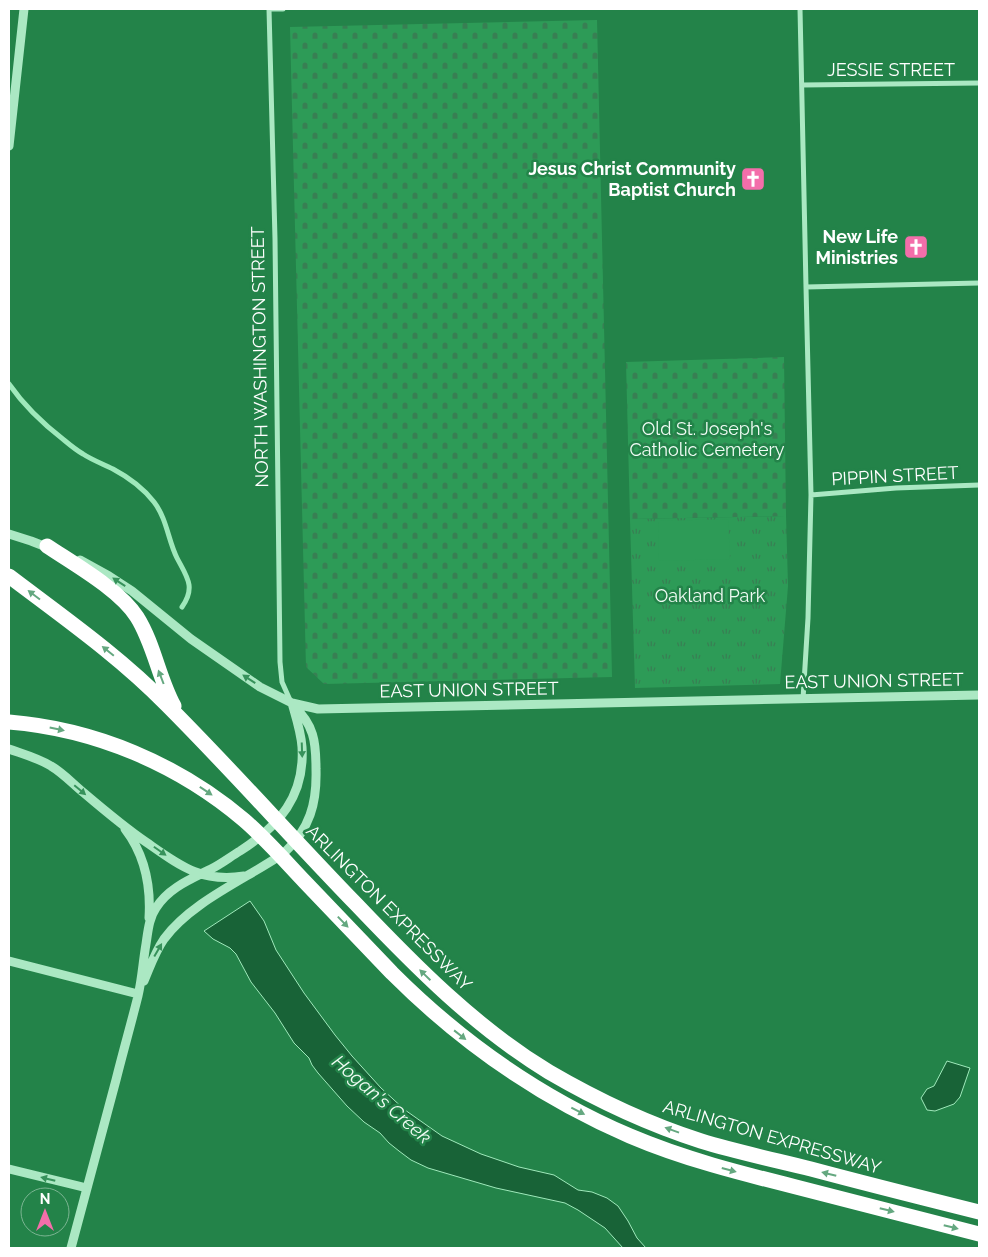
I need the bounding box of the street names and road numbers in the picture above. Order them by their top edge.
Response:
street label: JESSIE STREET [827,59,955,80]
street label: NORTH WASHINGTON STREET [247,226,272,488]
street label: PIPPIN STREET [831,462,959,489]
street label: EAST UNION STREET [784,668,964,693]
street label: EAST UNION STREET [379,677,559,702]
street label: ARLINGTON EXPRESSWAY [302,820,477,995]
street label: ARLINGTON EXPRESSWAY [661,1095,884,1178]

